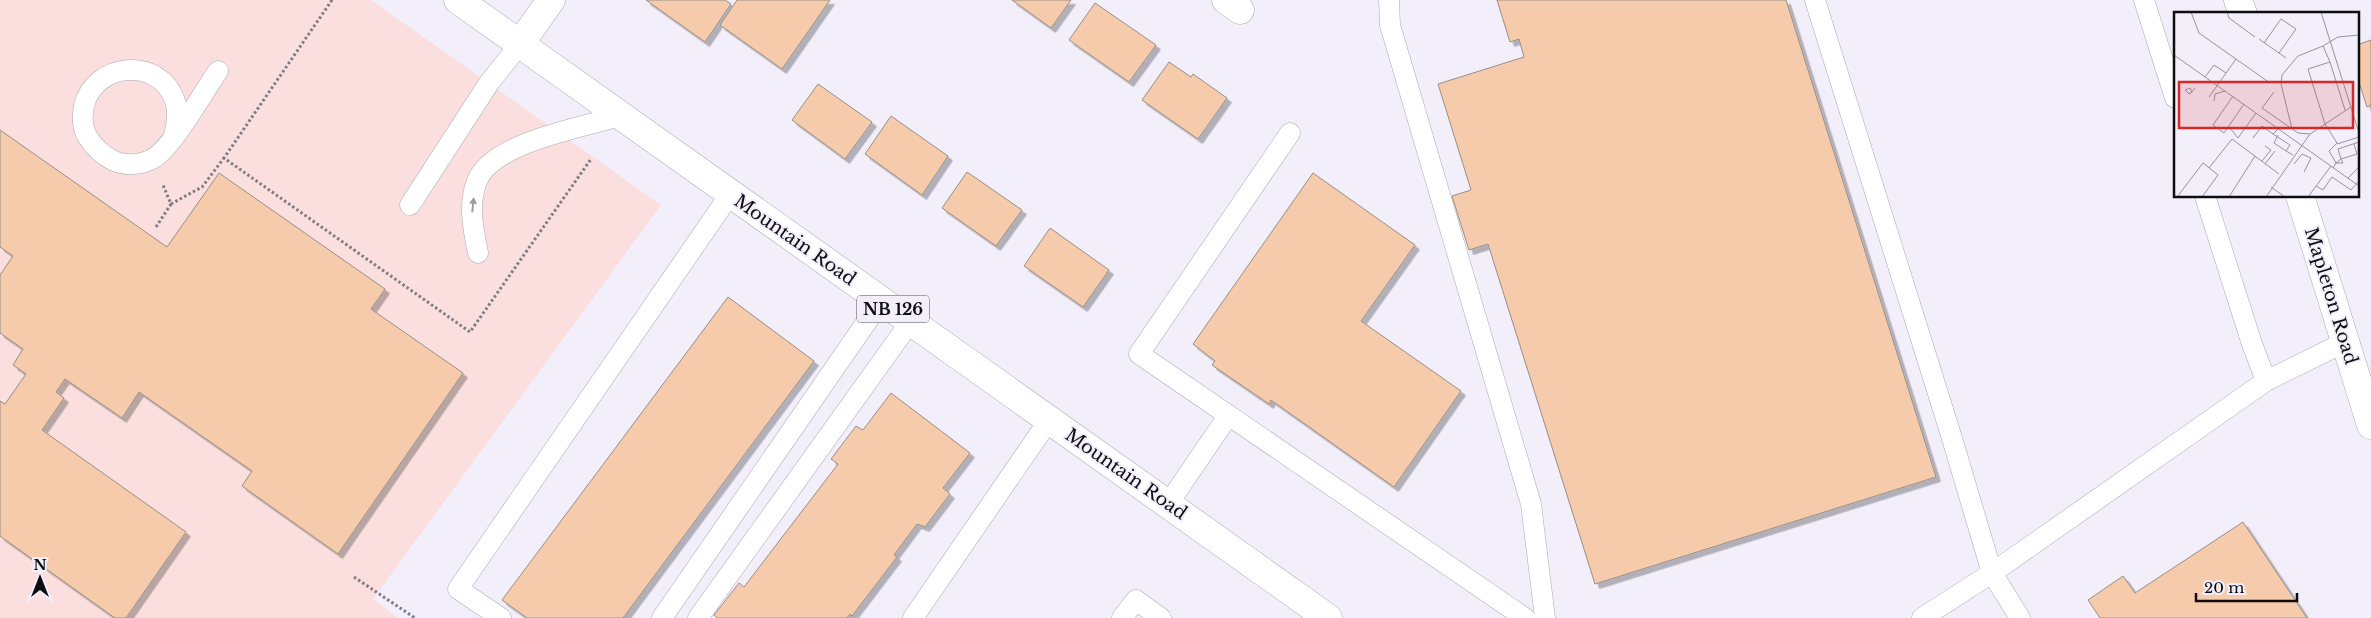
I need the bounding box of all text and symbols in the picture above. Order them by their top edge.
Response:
inset map [2174,12,2358,198]
street label: Mountain Road [730,190,860,290]
one-way arrow [469,197,477,213]
street label: Mapleton Road [2300,225,2362,367]
road number: NB 126 [857,296,929,322]
street label: Mountain Road [1061,424,1191,524]
north arrow [15,553,65,603]
text: N [33,556,47,574]
scale bar [2196,570,2297,602]
text: 20 m [2204,578,2244,597]

